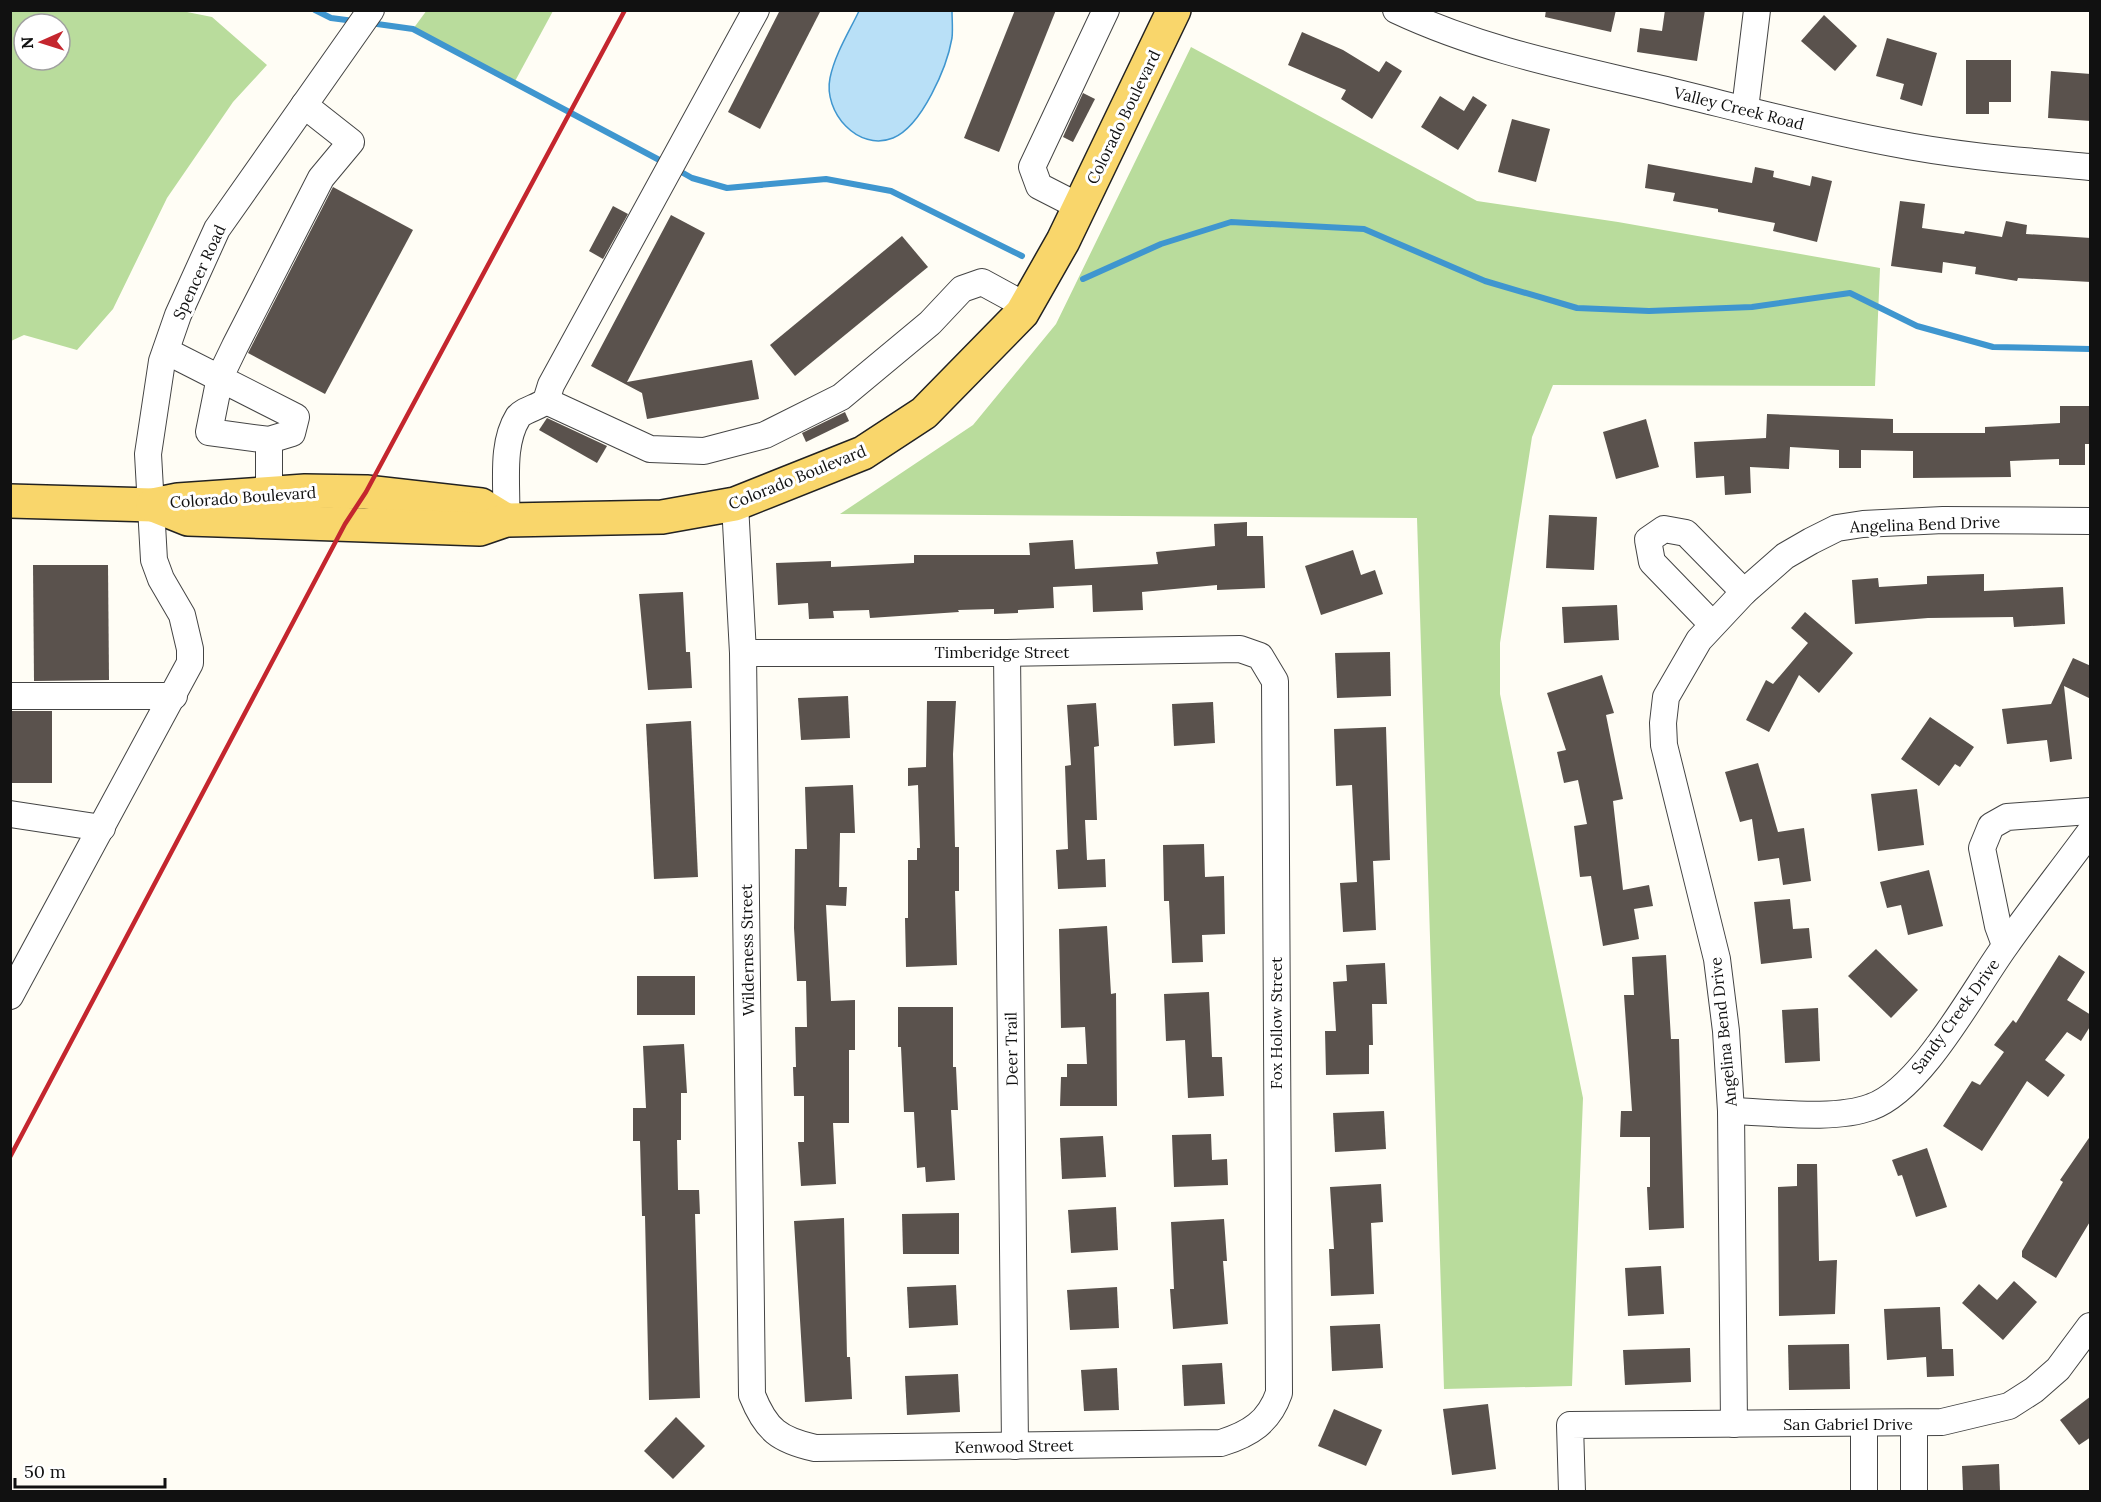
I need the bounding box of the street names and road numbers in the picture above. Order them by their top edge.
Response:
street label: Colorado Boulevard [1082,46,1164,187]
street label: Valley Creek Road [1671,82,1807,134]
street label: Spencer Road [168,221,230,323]
street label: Colorado Boulevard [725,440,869,514]
street label: Colorado Boulevard [169,482,317,512]
street label: Angelina Bend Drive [1849,511,2001,537]
street label: Timberidge Street [934,642,1070,662]
street label: Wilderness Street [736,883,758,1016]
street label: Sandy Creek Drive [1907,954,2004,1077]
street label: Fox Hollow Street [1266,956,1286,1089]
street label: Angelina Bend Drive [1705,956,1741,1109]
street label: Deer Trail [1000,1012,1022,1086]
street label: San Gabriel Drive [1783,1414,1913,1434]
street label: Kenwood Street [954,1435,1075,1457]

